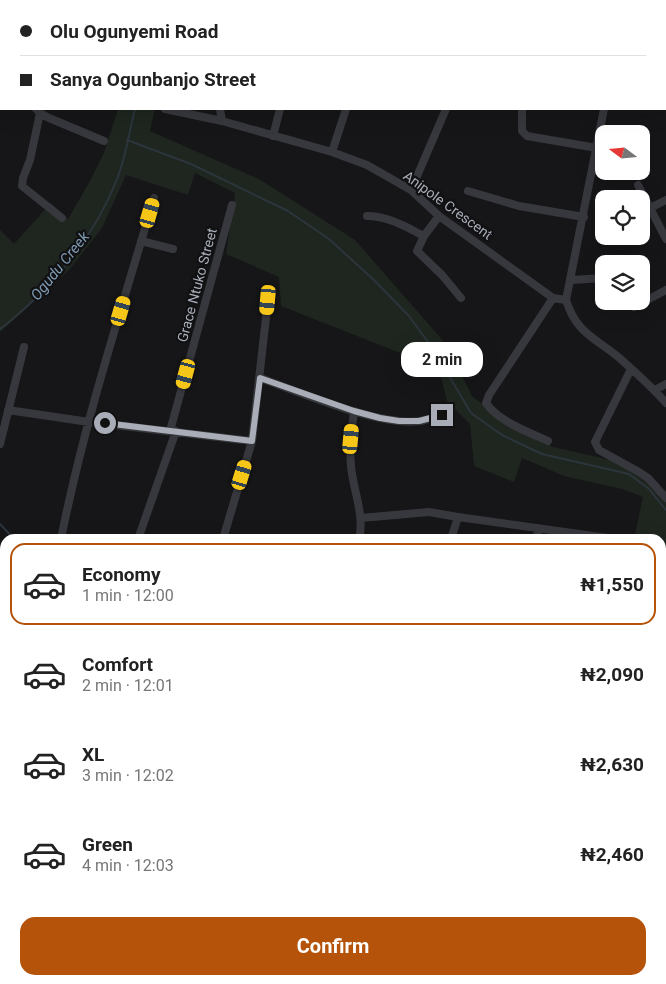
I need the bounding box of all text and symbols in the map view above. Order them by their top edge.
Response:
text: Olu Ogunyemi Road [50,20,218,43]
text: Sanya Ogunbanjo Street [50,68,256,91]
north arrow [595,125,650,180]
map controls [595,125,650,310]
street label: Anipole Crescent [400,167,496,243]
button: locate [595,190,650,245]
car [138,197,161,229]
street label: Grace Ntuko Street [174,226,220,344]
water label: Ogudu Creek [27,228,94,304]
button: layers [595,255,650,310]
car [259,284,276,316]
car [109,295,132,327]
callout: 2 min [401,342,483,378]
text: 2 min [422,350,462,369]
car [174,358,197,390]
route end [431,404,453,426]
route start [94,412,116,434]
car [342,423,359,455]
car [230,458,253,492]
icon: car [22,562,67,607]
text: Economy [82,563,161,586]
text: ₦1,550 [580,573,644,596]
text: 1 min · 12:00 [82,586,174,605]
icon: car [22,652,67,697]
text: Comfort [82,653,153,676]
text: ₦2,090 [580,663,644,686]
text: 2 min · 12:01 [82,676,174,695]
icon: car [22,742,67,787]
text: XL [82,743,104,766]
text: ₦2,630 [580,753,644,776]
text: 3 min · 12:02 [82,766,174,785]
icon: car [22,832,67,877]
text: Green [82,833,133,856]
text: ₦2,460 [580,843,644,866]
text: 4 min · 12:03 [82,856,174,875]
button: Confirm [20,917,646,975]

